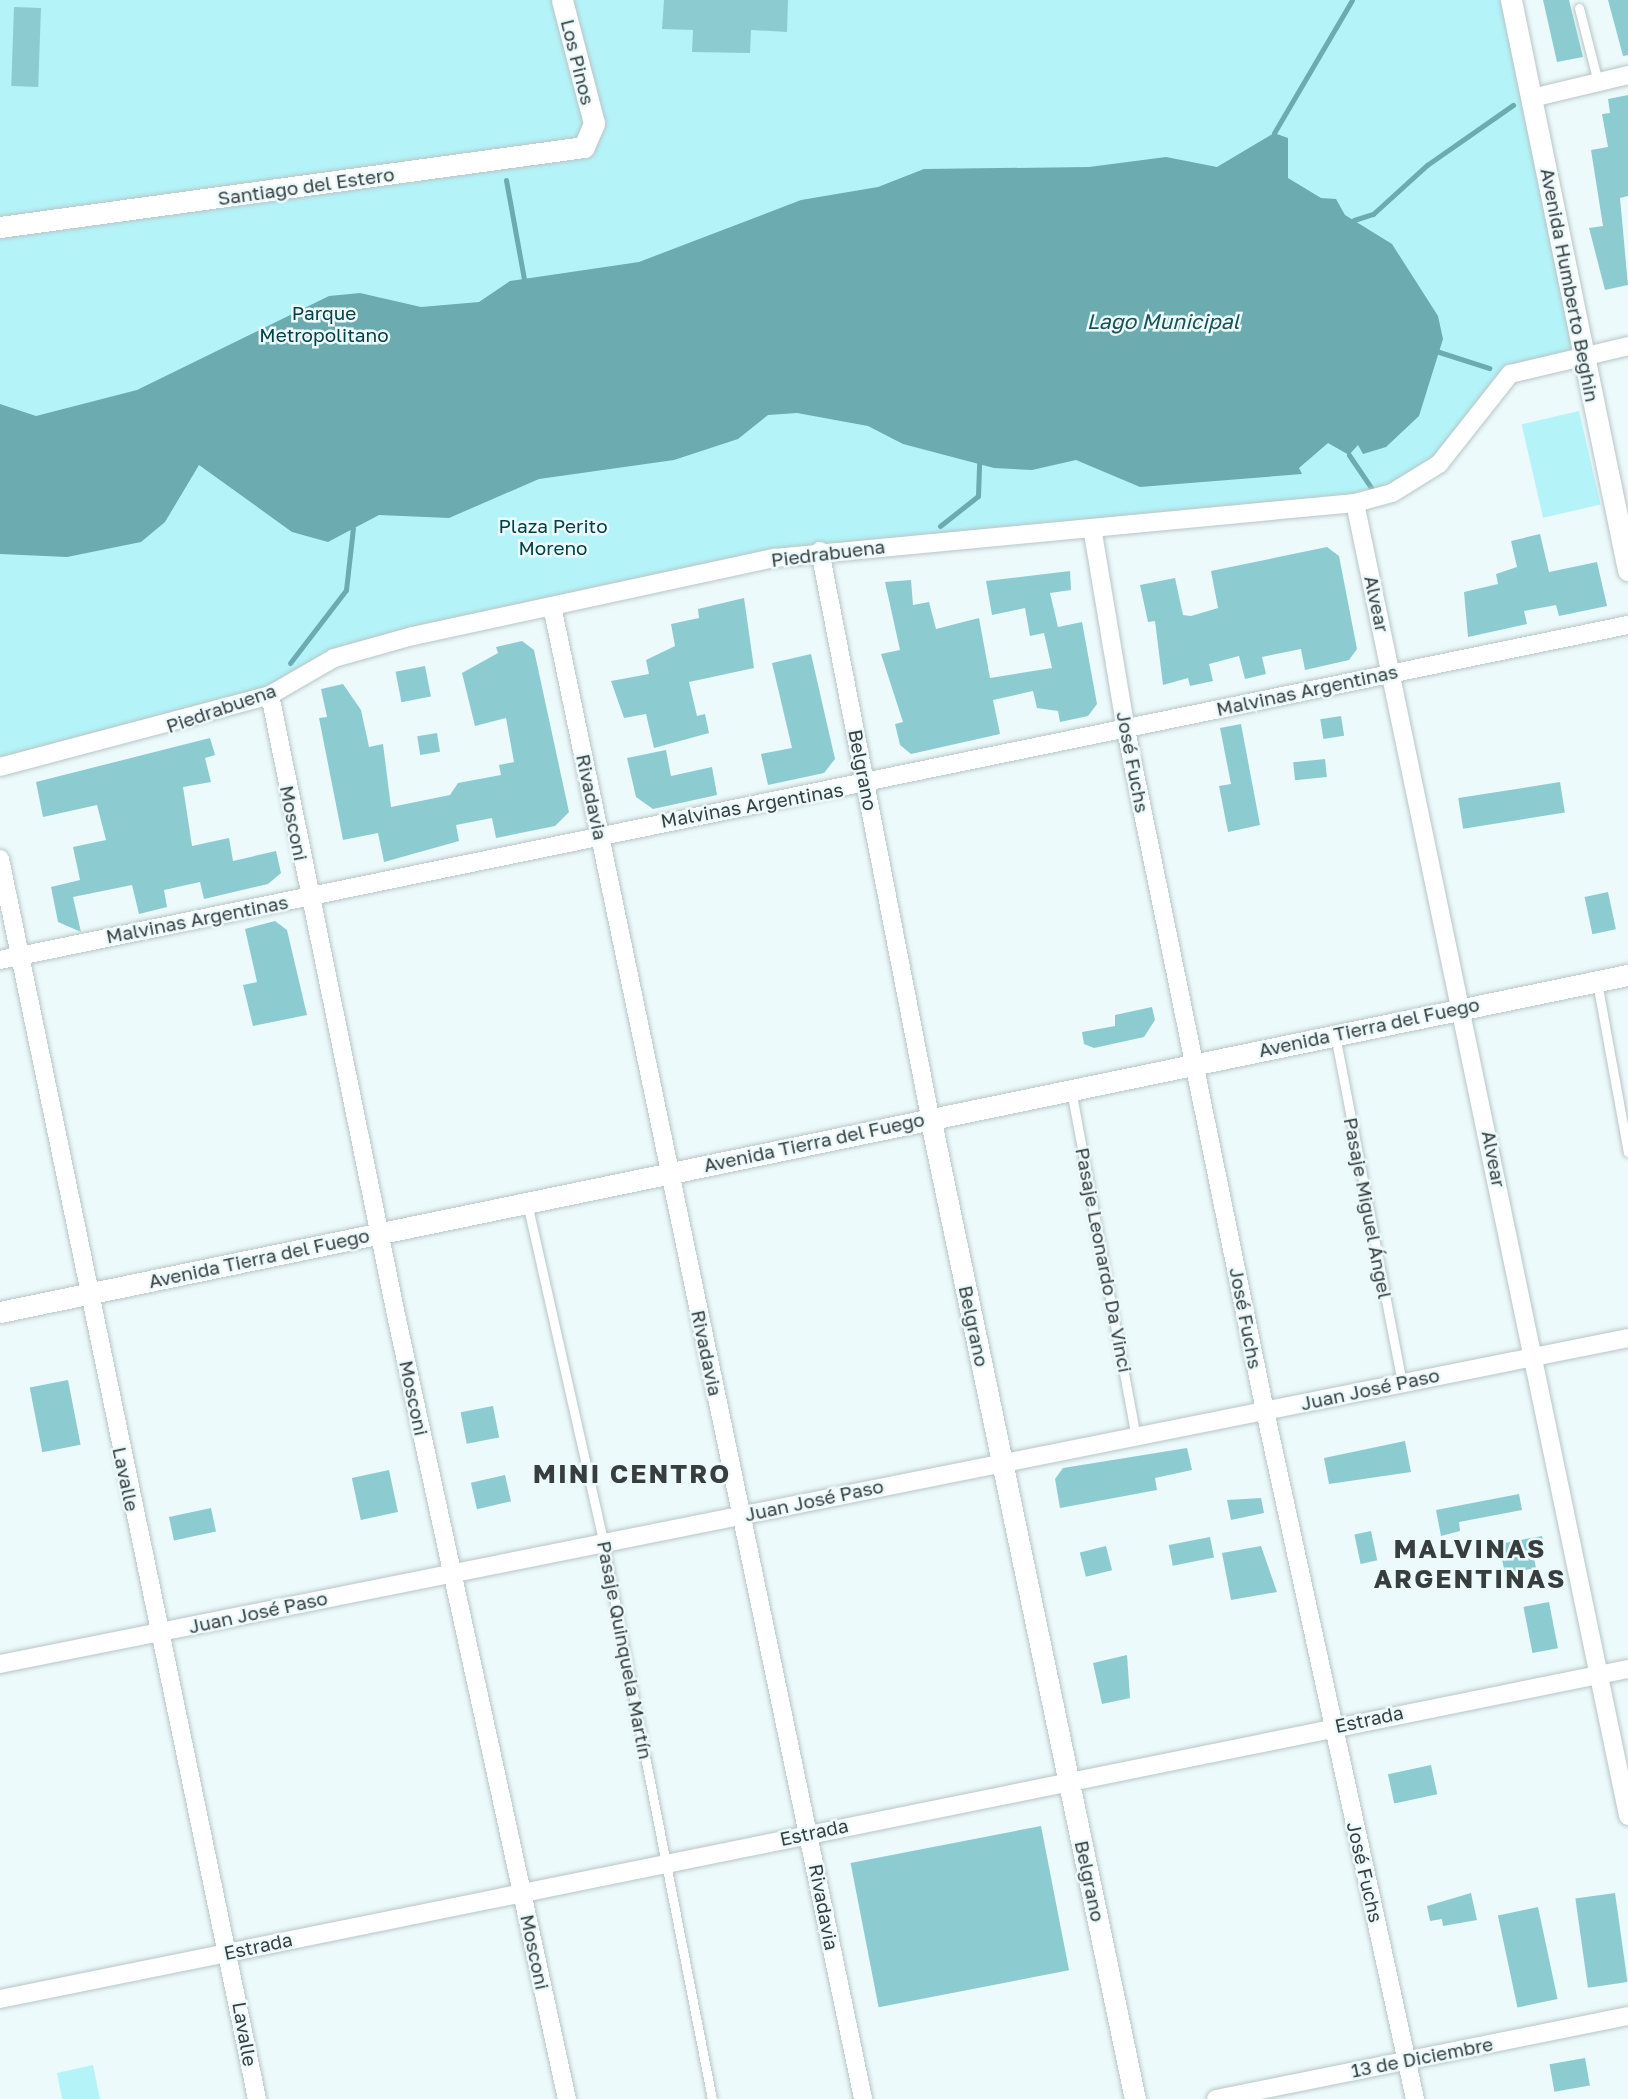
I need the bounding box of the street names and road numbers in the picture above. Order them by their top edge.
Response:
street label: Los Pinos [556,17,600,107]
street label: Santiago del Estero [216,162,396,210]
street label: Avenida Humberto Beghin [1536,166,1604,404]
street label: Piedrabuena [770,535,886,571]
street label: Alvear [1360,574,1394,634]
street label: Malvinas Argentinas [1214,660,1400,720]
street label: Piedrabuena [163,679,279,737]
street label: José Fuchs [1112,709,1154,815]
street label: Belgrano [844,727,882,813]
street label: Rivadavia [572,752,612,842]
street label: Malvinas Argentinas [659,778,845,832]
street label: Mosconi [276,783,312,863]
street label: Malvinas Argentinas [104,890,290,948]
street label: Avenida Tierra del Fuego [1256,992,1482,1062]
street label: Avenida Tierra del Fuego [701,1107,927,1177]
street label: Pasaje Miguel Ángel [1339,1115,1397,1301]
street label: Alvear [1477,1129,1511,1189]
street label: Pasaje Leonardo Da Vinci [1071,1145,1137,1375]
street label: Avenida Tierra del Fuego [146,1223,372,1293]
street label: José Fuchs [1225,1265,1267,1371]
street label: Belgrano [954,1283,994,1369]
street label: Rivadavia [687,1308,727,1398]
street label: Mosconi [395,1358,433,1438]
street label: Juan José Paso [1298,1363,1442,1415]
street label: Lavalle [108,1445,144,1513]
street label: Juan José Paso [742,1474,886,1526]
street label: Pasaje Quinquela Martín [593,1539,657,1761]
street label: Juan José Paso [186,1586,330,1638]
street label: Estrada [1333,1701,1405,1737]
street label: Estrada [778,1814,850,1850]
street label: José Fuchs [1342,1819,1388,1925]
street label: Belgrano [1070,1838,1110,1924]
street label: Rivadavia [804,1862,844,1952]
street label: Mosconi [516,1912,554,1992]
street label: Estrada [222,1928,294,1964]
street label: Lavalle [228,2000,262,2068]
street label: 13 de Diciembre [1349,2032,1495,2082]

